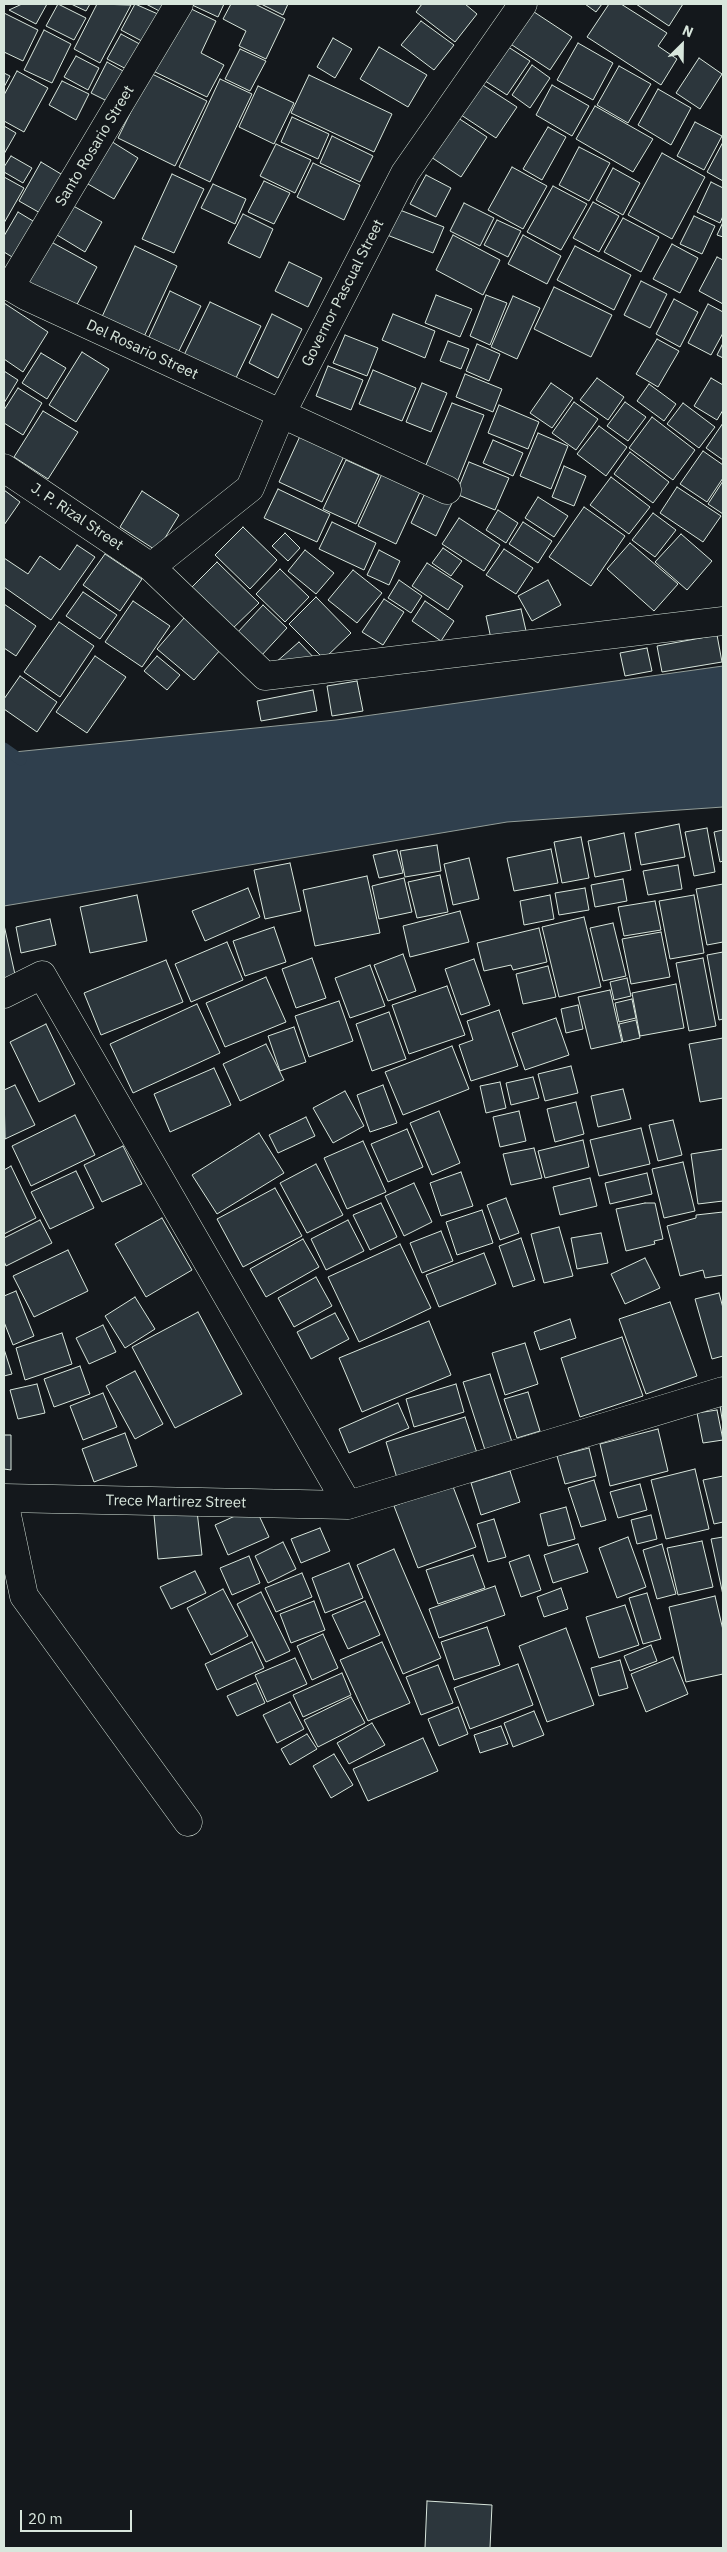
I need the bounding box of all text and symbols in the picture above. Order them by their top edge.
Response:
north arrow [657,20,707,70]
text: N [680,21,696,41]
street label: Santo Rosario Street [52,82,138,210]
street label: Governor Pascual Street [298,216,388,370]
street label: Del Rosario Street [83,316,201,384]
street label: J. P. Rizal Street [28,480,126,554]
street label: Trece Martirez Street [105,1492,247,1512]
scale bar [22,2500,135,2532]
text: 20 m [28,2509,63,2528]

